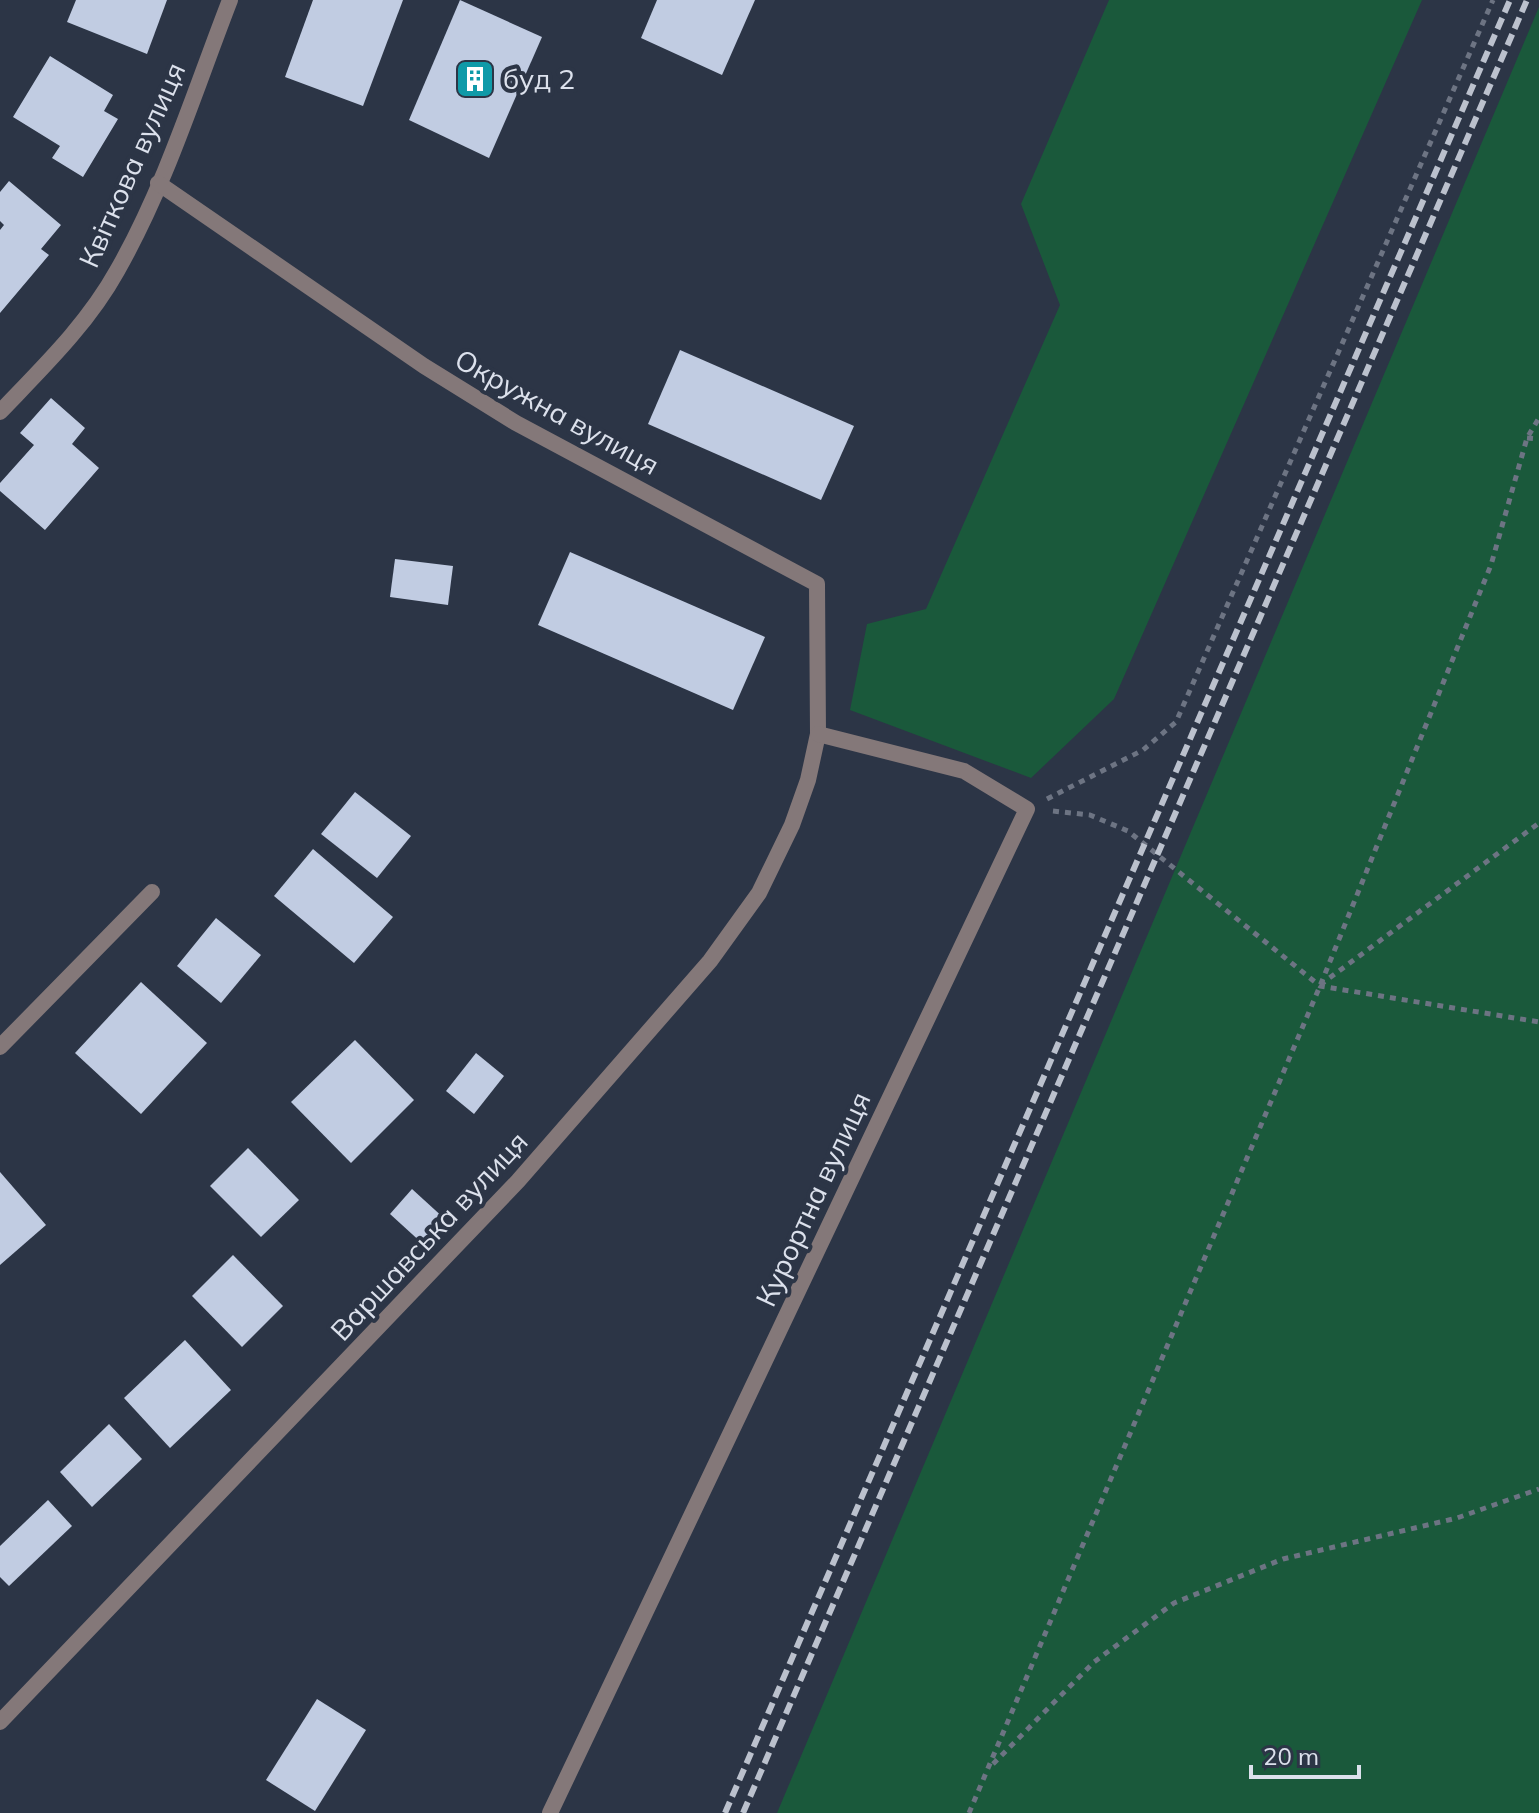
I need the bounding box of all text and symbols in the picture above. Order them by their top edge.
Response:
street label: Квіткова вулиця [71,57,192,273]
building icon: буд 2 [454,58,496,100]
place label: буд 2 [503,61,575,96]
street label: Окружна вулиця [449,341,665,482]
street label: Курортна вулиця [748,1086,878,1312]
street label: Варшавська вулиця [323,1124,535,1348]
scale bar [1251,1729,1359,1779]
text: 20 m [1263,1741,1319,1771]

